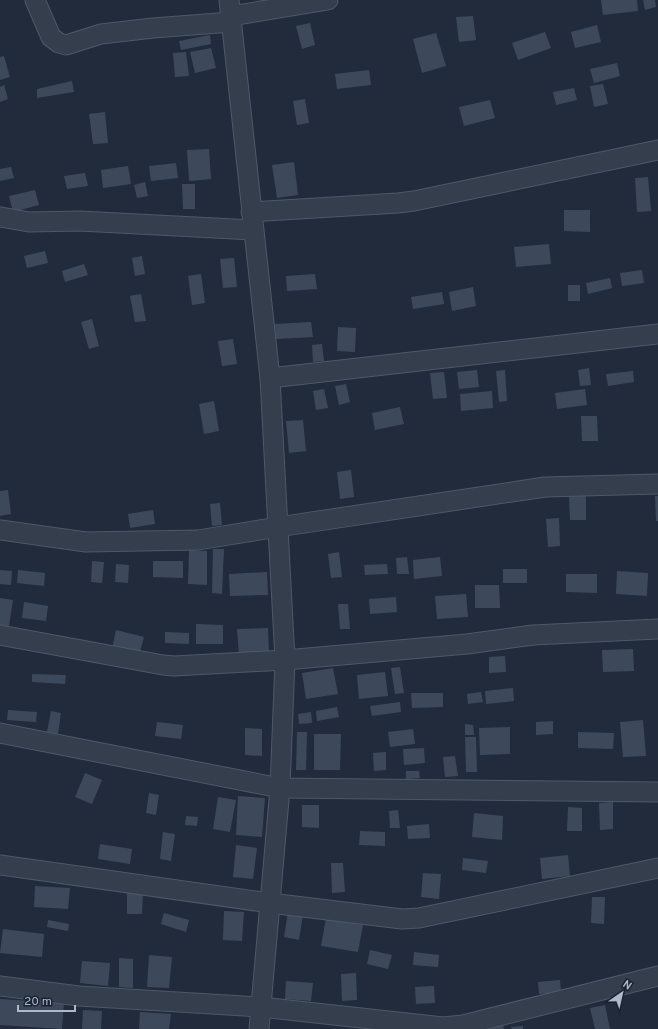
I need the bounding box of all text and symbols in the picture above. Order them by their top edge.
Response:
north arrow [602,973,642,1013]
text: N [620,978,634,994]
scale bar [18,987,75,1013]
text: 20 m [24,994,52,1010]

